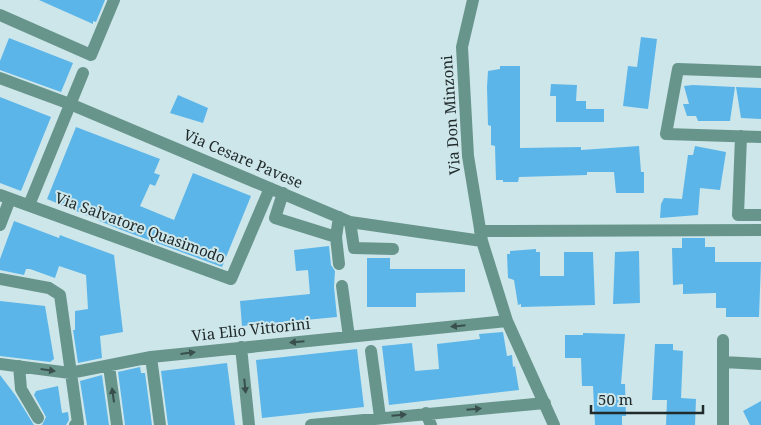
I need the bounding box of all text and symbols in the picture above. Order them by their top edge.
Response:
street label: Via Don Minzoni [436,54,464,175]
street label: Via Cesare Pavese [181,124,306,192]
street label: Via Salvatore Quasimodo [52,187,228,267]
street label: Via Elio Vittorini [191,313,311,345]
one-way arrow [450,322,466,330]
one-way arrow [288,338,304,346]
one-way arrow [180,349,196,357]
one-way arrow [41,367,57,375]
one-way arrow [241,378,249,394]
scale bar [591,382,704,414]
one-way arrow [109,387,117,403]
text: 50 m [598,389,633,409]
one-way arrow [466,405,482,413]
one-way arrow [391,411,407,419]

